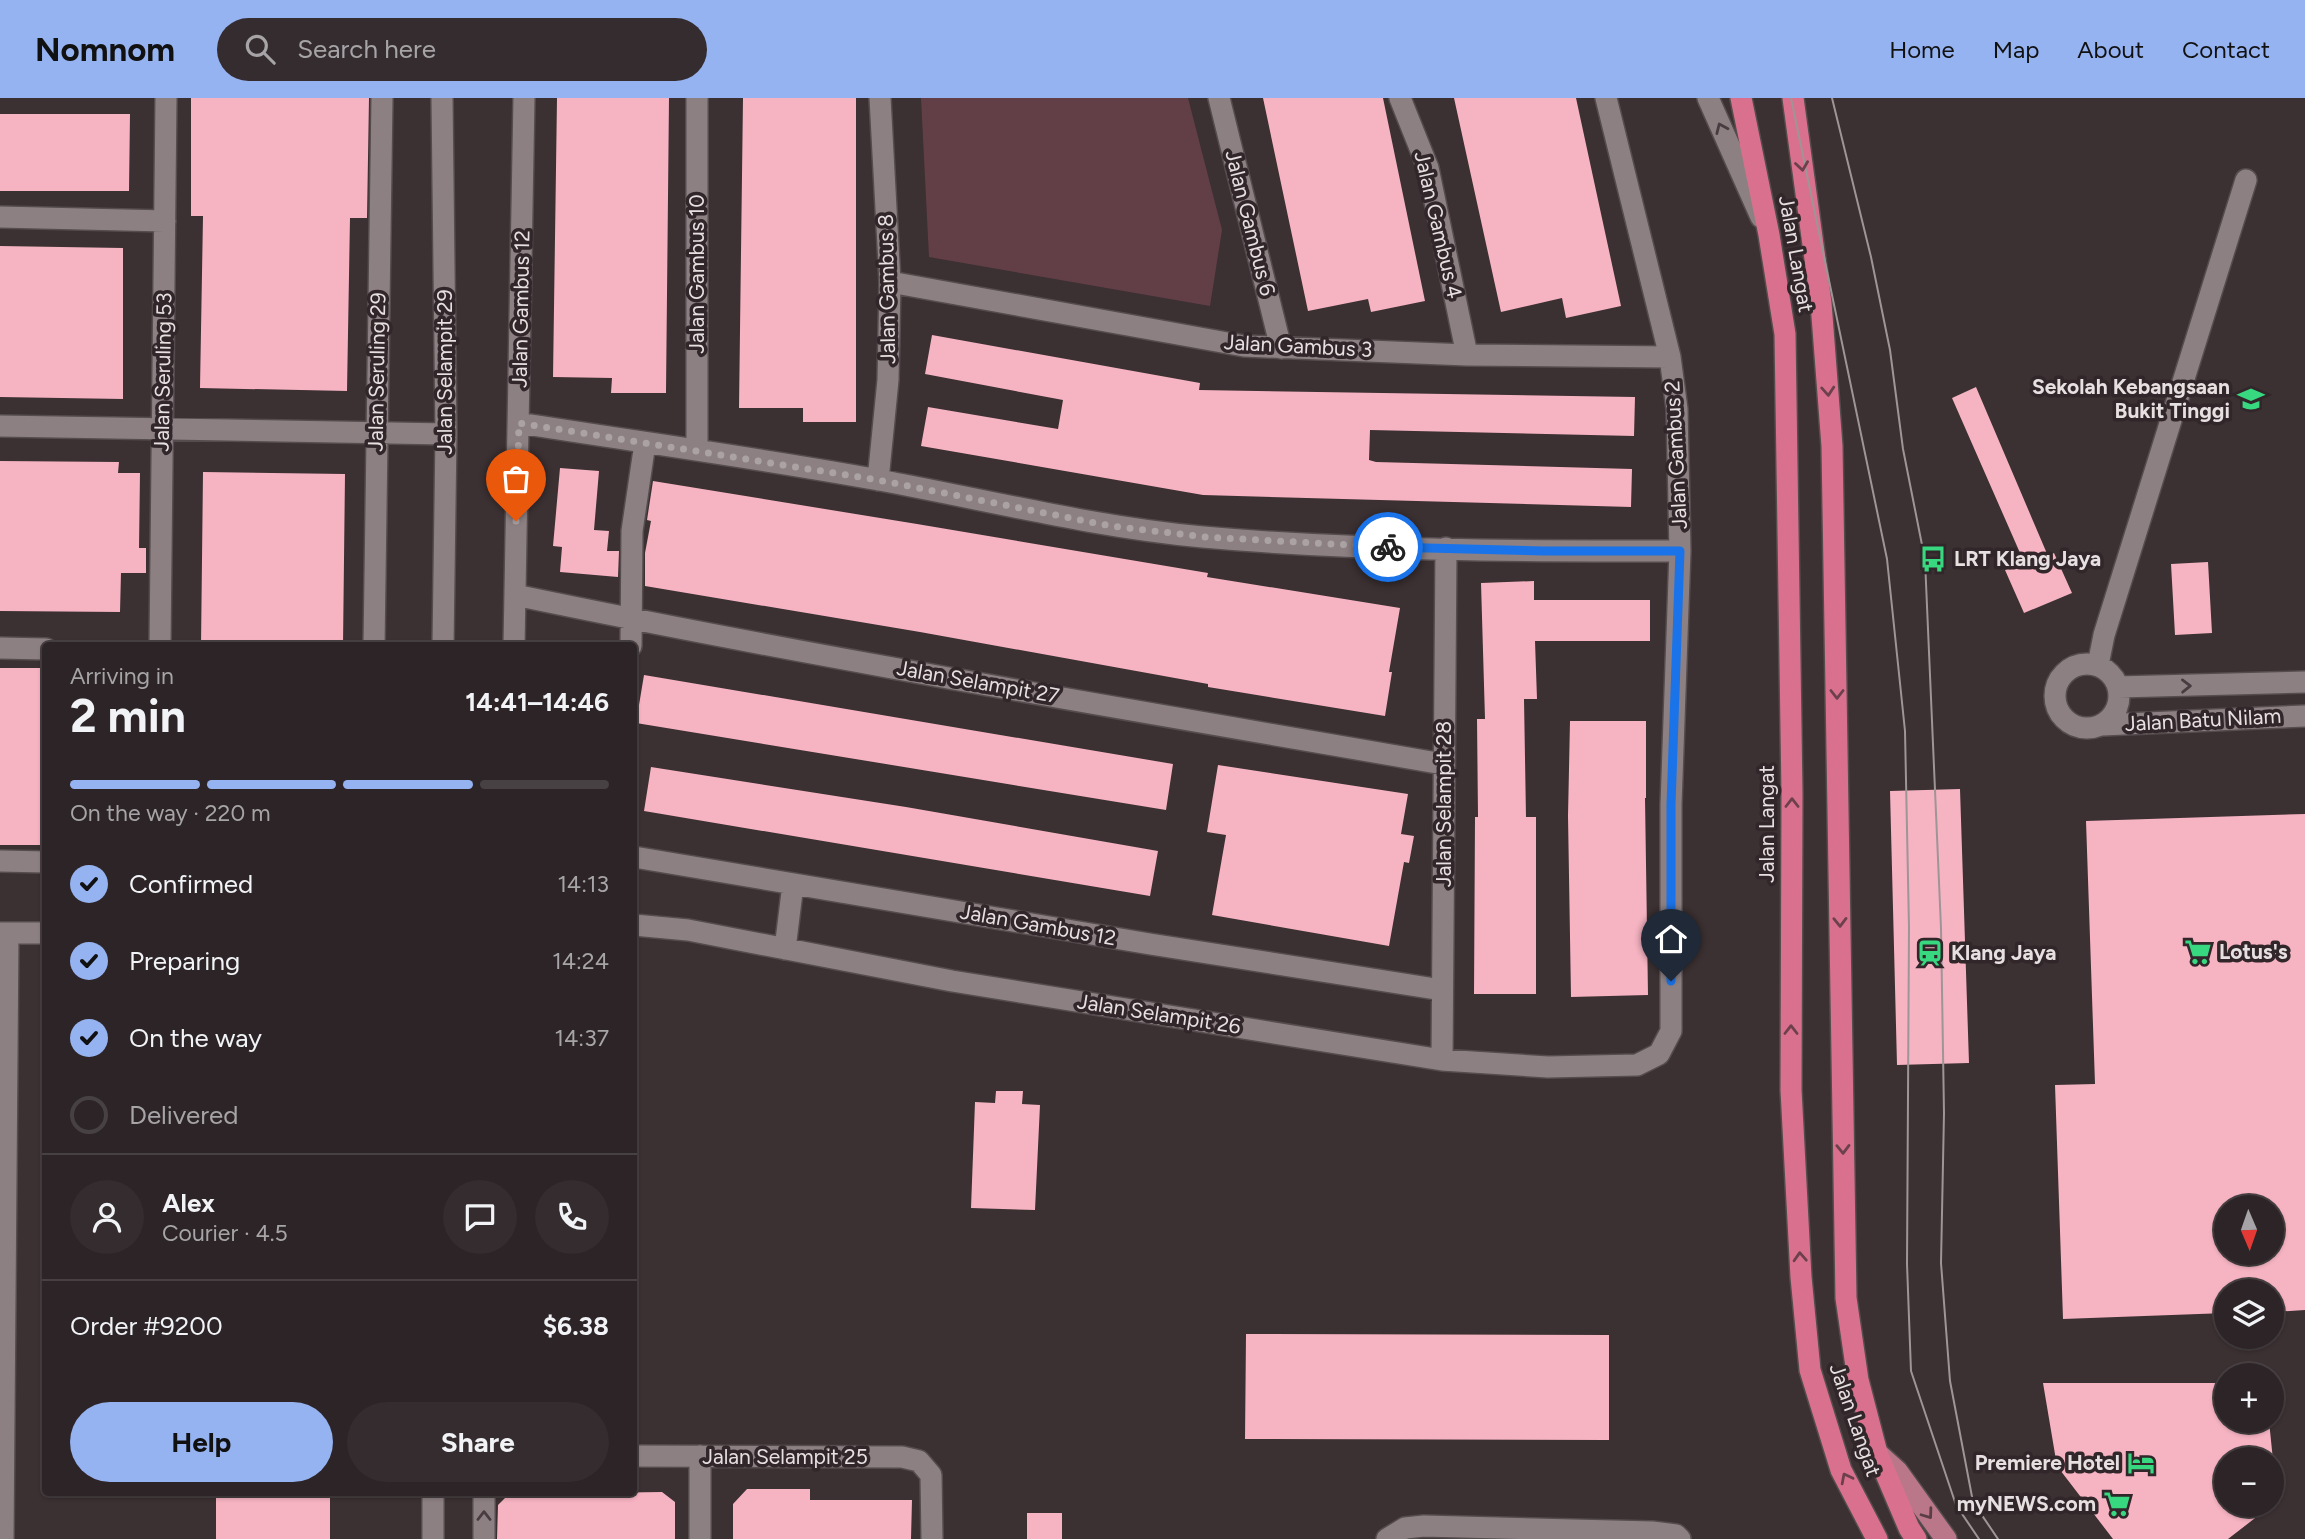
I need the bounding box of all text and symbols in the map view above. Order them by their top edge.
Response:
search box [217,18,707,81]
text: Nomnom [35,30,175,69]
icon: search [241,30,279,68]
text: Search here [297,33,436,65]
text: Home [1889,35,1955,64]
text: Map [1993,35,2039,64]
text: About [2077,35,2144,64]
text: Contact [2182,35,2270,64]
one-way arrow [1715,123,1729,135]
street label: Jalan Gambus 6 [1220,147,1281,298]
street label: Jalan Gambus 4 [1409,149,1468,301]
one-way arrow [1794,160,1809,171]
street label: Jalan Gambus 10 [684,194,709,354]
street label: Jalan Langat [1774,194,1819,314]
street label: Jalan Gambus 8 [873,214,900,364]
street label: Jalan Gambus 12 [507,230,534,388]
street label: Jalan Selampit 29 [432,289,457,455]
street label: Jalan Seruling 53 [149,292,176,452]
street label: Jalan Seruling 29 [363,292,390,452]
street label: Jalan Gambus 3 [1223,329,1373,362]
place label: Sekolah Kebangsaan Bukit Tinggi [2032,374,2230,423]
street label: Jalan Gambus 2 [1659,380,1692,530]
school or university icon: Sekolah Kebangsaan Bukit Tinggi [2236,384,2266,414]
one-way arrow [1820,386,1835,397]
pin [486,449,546,521]
icon: bag [497,460,535,498]
courier [1353,512,1423,582]
icon: bike [1369,528,1407,566]
bus stop icon: LRT Klang Jaya [1918,544,1948,574]
place label: LRT Klang Jaya [1954,546,2101,571]
street label: Jalan Selampit 27 [895,655,1061,708]
text: Arriving in [70,662,174,690]
one-way arrow [2181,678,2192,693]
text: 14:41–14:46 [465,686,609,718]
text: 2 min [70,688,186,744]
one-way arrow [1829,689,1845,700]
street label: Jalan Batu Nilam [2124,703,2282,736]
street label: Jalan Selampit 28 [1431,721,1456,887]
street label: Jalan Langat [1754,765,1779,883]
one-way arrow [1784,797,1800,807]
text: On the way · 220 m [70,799,270,827]
icon: check [70,865,108,903]
text: Confirmed [129,868,253,900]
text: 14:13 [557,870,609,898]
street label: Jalan Gambus 12 [958,899,1118,951]
pin [1641,909,1701,981]
one-way arrow [1832,916,1847,927]
icon: home [1652,920,1690,958]
supermarket icon: Lotus's [2183,937,2213,967]
station icon: Klang Jaya [1915,938,1945,968]
place label: Lotus's [2219,939,2288,964]
place label: Klang Jaya [1951,940,2056,965]
icon: check [70,942,108,980]
text: Preparing [129,945,240,977]
text: 14:24 [552,947,609,975]
street label: Jalan Selampit 26 [1075,988,1243,1039]
icon: check [70,1019,108,1057]
text: On the way [129,1022,262,1054]
text: 14:37 [555,1024,609,1052]
one-way arrow [1783,1024,1799,1035]
text: Delivered [129,1099,238,1131]
one-way arrow [1835,1144,1851,1155]
button: person [70,1180,144,1254]
button: chat [443,1180,517,1254]
button: phone [535,1180,609,1254]
text: Alex [162,1187,215,1219]
north arrow [2214,1195,2284,1265]
map controls [2214,1195,2284,1517]
text: Courier · 4.5 [162,1219,288,1247]
one-way arrow [1792,1252,1807,1263]
button: layers [2214,1279,2284,1349]
text: Order #9200 [70,1310,223,1342]
text: $6.38 [543,1310,609,1342]
street label: Jalan Langat [1824,1360,1887,1480]
button: + [2214,1363,2284,1433]
button: Help [70,1402,333,1482]
button: Share [347,1402,609,1482]
street label: Jalan Selampit 25 [702,1444,868,1469]
button: − [2214,1447,2284,1517]
hotel icon: Premiere Hotel [2126,1448,2156,1478]
place label: Premiere Hotel [1975,1450,2120,1475]
one-way arrow [1840,1473,1854,1486]
supermarket icon: myNEWS.com [2102,1489,2132,1519]
place label: myNEWS.com [1957,1491,2096,1516]
one-way arrow [1920,1506,1932,1519]
one-way arrow [476,1510,492,1521]

